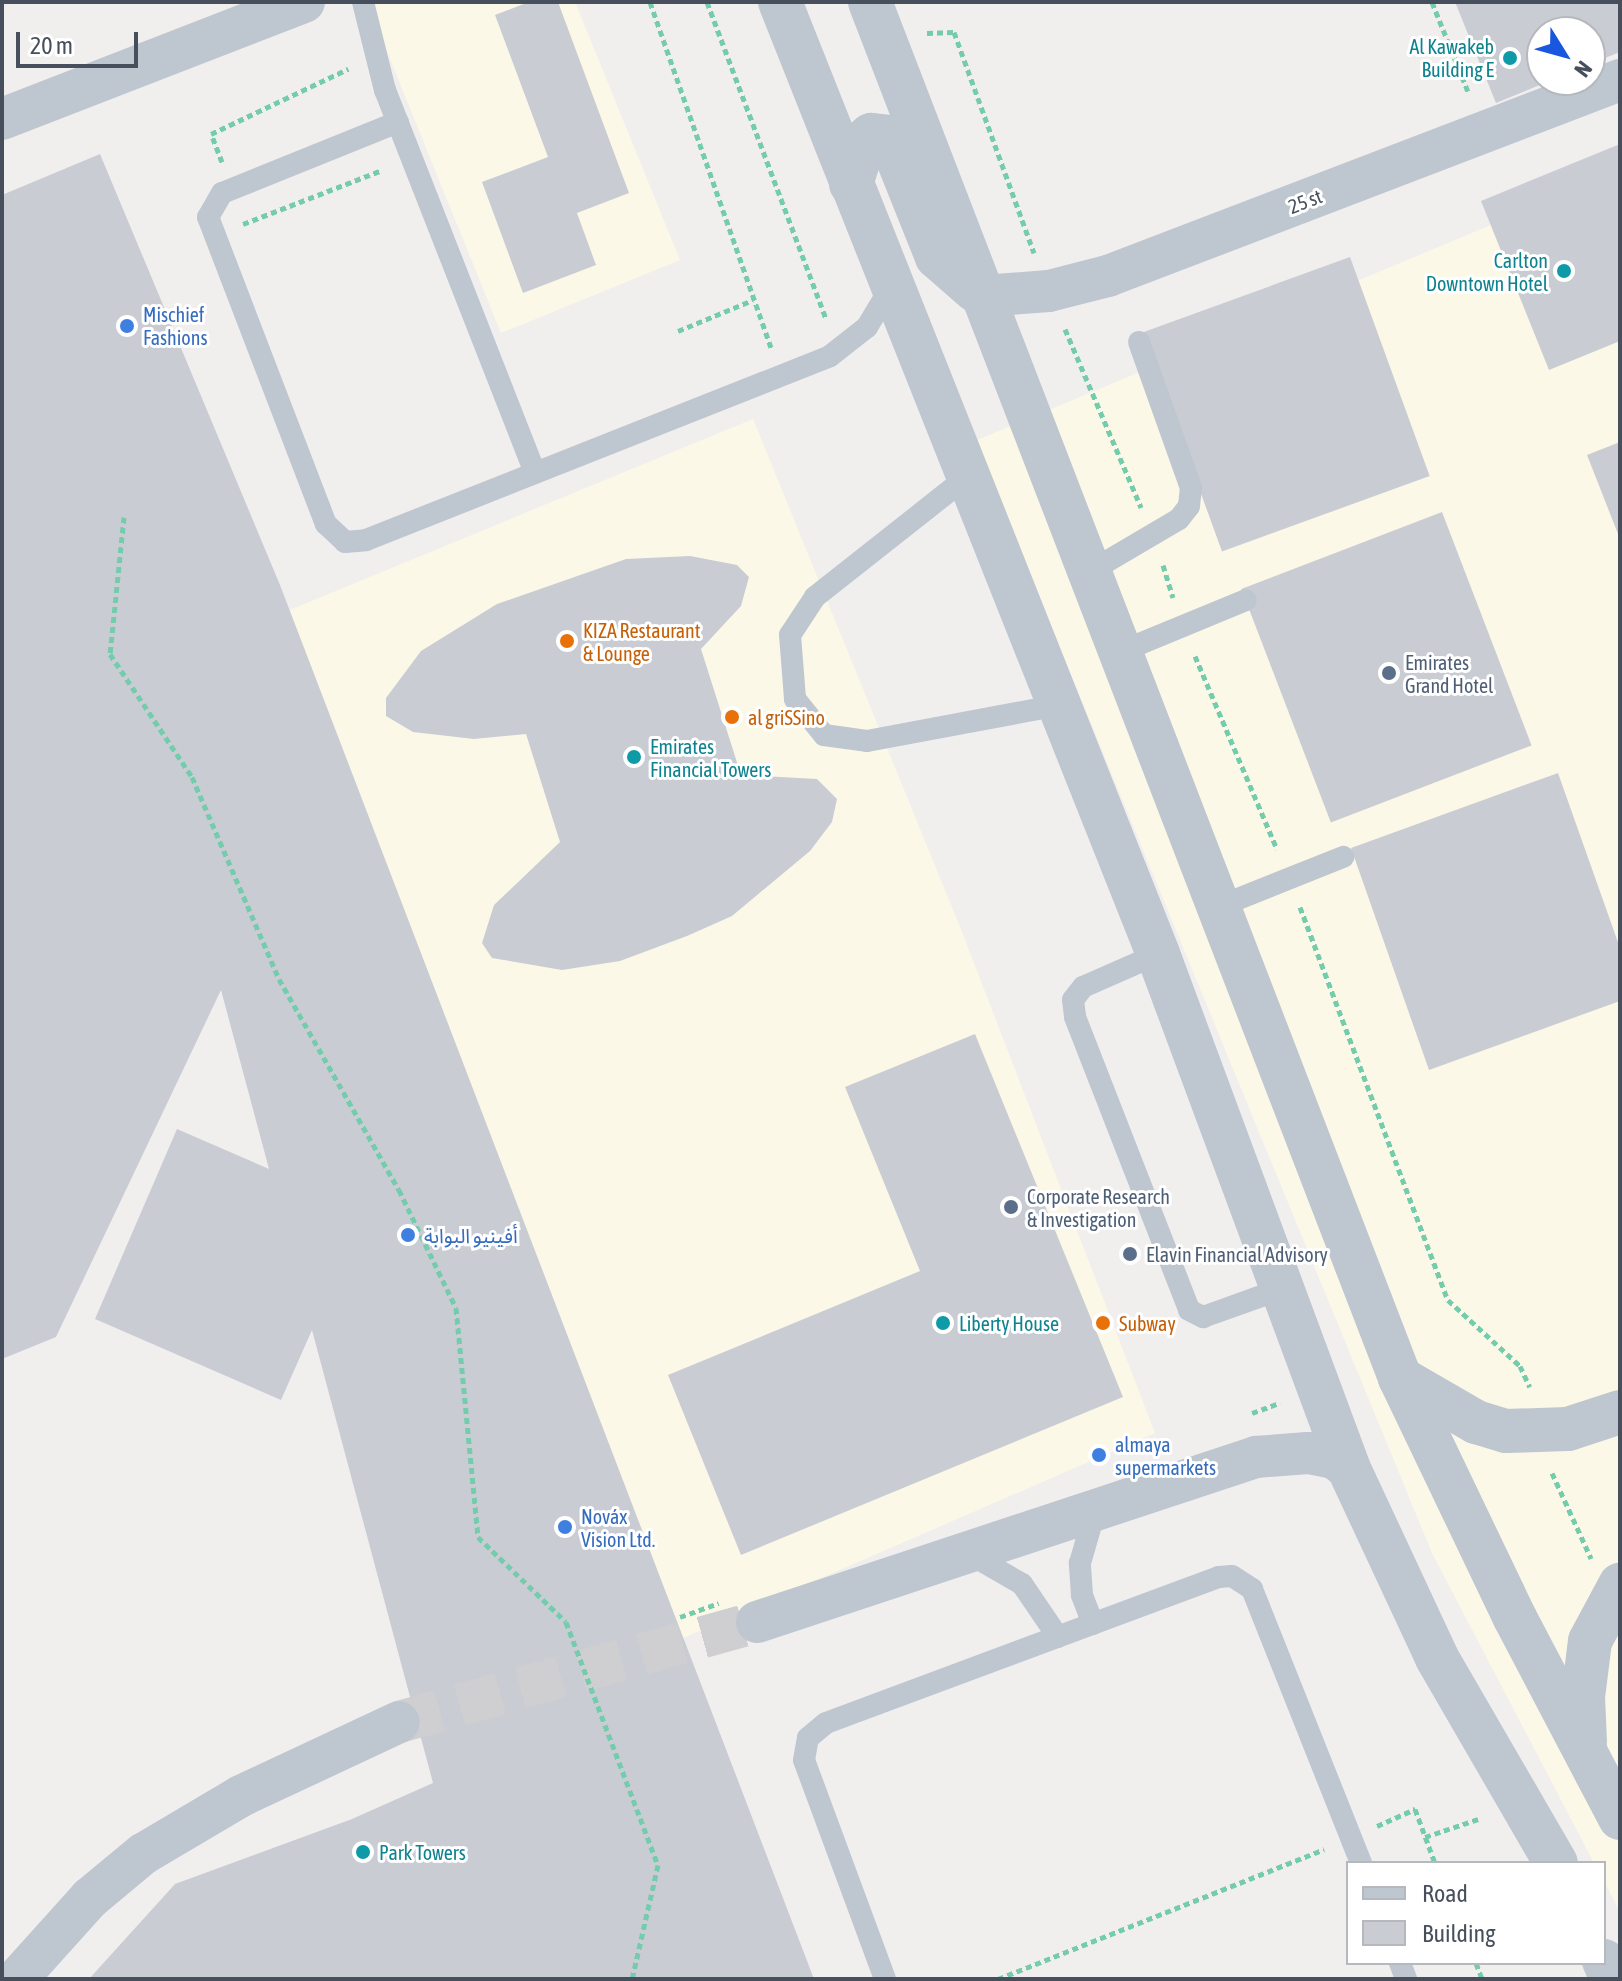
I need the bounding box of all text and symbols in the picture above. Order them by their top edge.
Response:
scale bar [20,16,142,66]
north arrow [1526,16,1606,96]
text: 20 m [30,32,73,59]
place label: Al Kawakeb Building E [1409,34,1494,81]
marker: Al Kawakeb Building E [1501,49,1519,67]
text: N [1569,56,1598,82]
street label: 25 st [1285,184,1325,218]
place label: Carlton Downtown Hotel [1426,248,1548,295]
marker: Carlton Downtown Hotel [1555,262,1573,280]
place label: Mischief Fashions [143,302,207,349]
marker: Mischief Fashions [118,317,136,335]
place label: KIZA Restaurant & Lounge [583,618,701,665]
marker: KIZA Restaurant & Lounge [558,632,576,650]
place label: Emirates Grand Hotel [1405,650,1493,697]
marker: Emirates Grand Hotel [1380,664,1398,682]
place label: al griSSino [748,705,825,729]
marker: al griSSino [723,708,741,726]
place label: Emirates Financial Towers [650,734,771,781]
marker: Emirates Financial Towers [625,748,643,766]
place label: Corporate Research & Investigation [1027,1184,1170,1231]
marker: Corporate Research & Investigation [1002,1198,1020,1216]
place label: أفينيو البوابة [424,1223,518,1247]
marker: أفينيو البوابة [399,1226,417,1244]
place label: Elavin Financial Advisory [1146,1242,1328,1266]
marker: Elavin Financial Advisory [1121,1245,1139,1263]
place label: Liberty House [959,1311,1059,1335]
place label: Subway [1119,1311,1176,1335]
marker: Liberty House [934,1314,952,1332]
marker: Subway [1094,1314,1112,1332]
place label: almaya supermarkets [1115,1432,1216,1479]
marker: almaya supermarkets [1090,1446,1108,1464]
place label: Nováx Vision Ltd. [581,1504,655,1551]
marker: Nováx Vision Ltd. [556,1518,574,1536]
place label: Park Towers [379,1840,466,1864]
marker: Park Towers [354,1843,372,1861]
legend [1346,1861,1606,1965]
text: Road [1422,1880,1468,1907]
text: Building [1422,1920,1495,1947]

